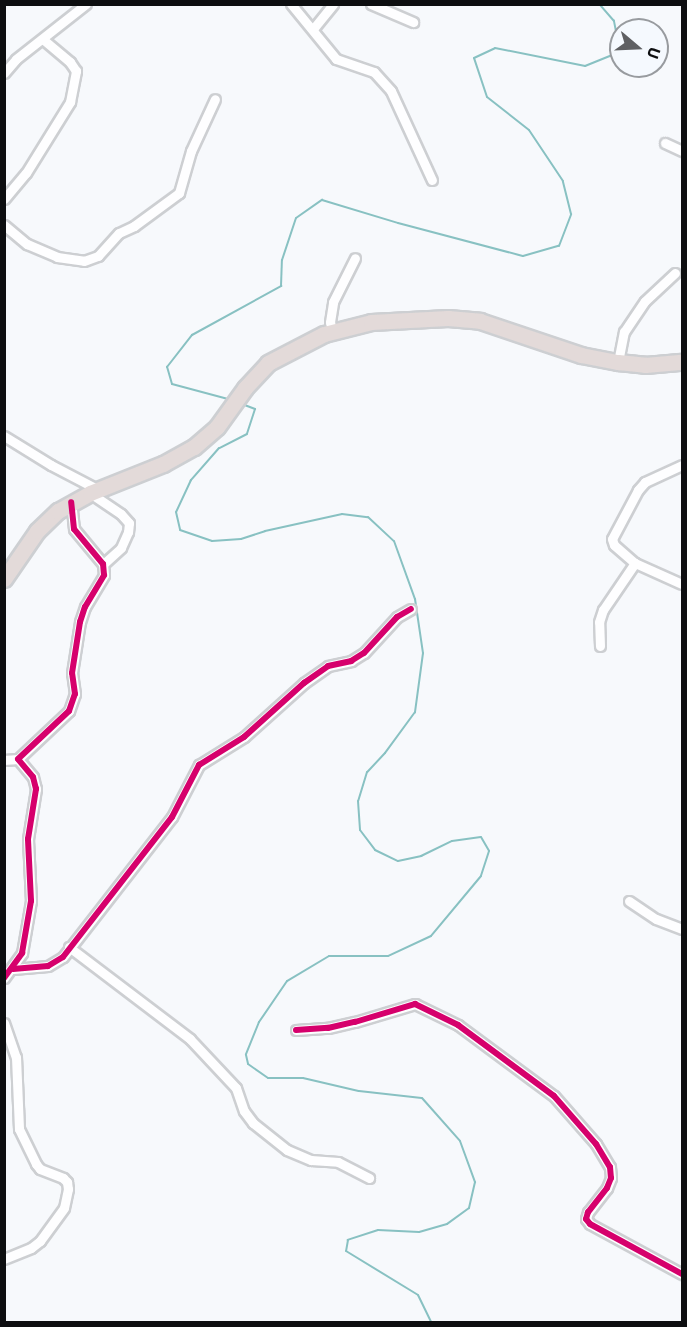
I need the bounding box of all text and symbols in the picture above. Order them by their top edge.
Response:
north arrow [609,18,669,78]
text: U [643,45,665,62]

